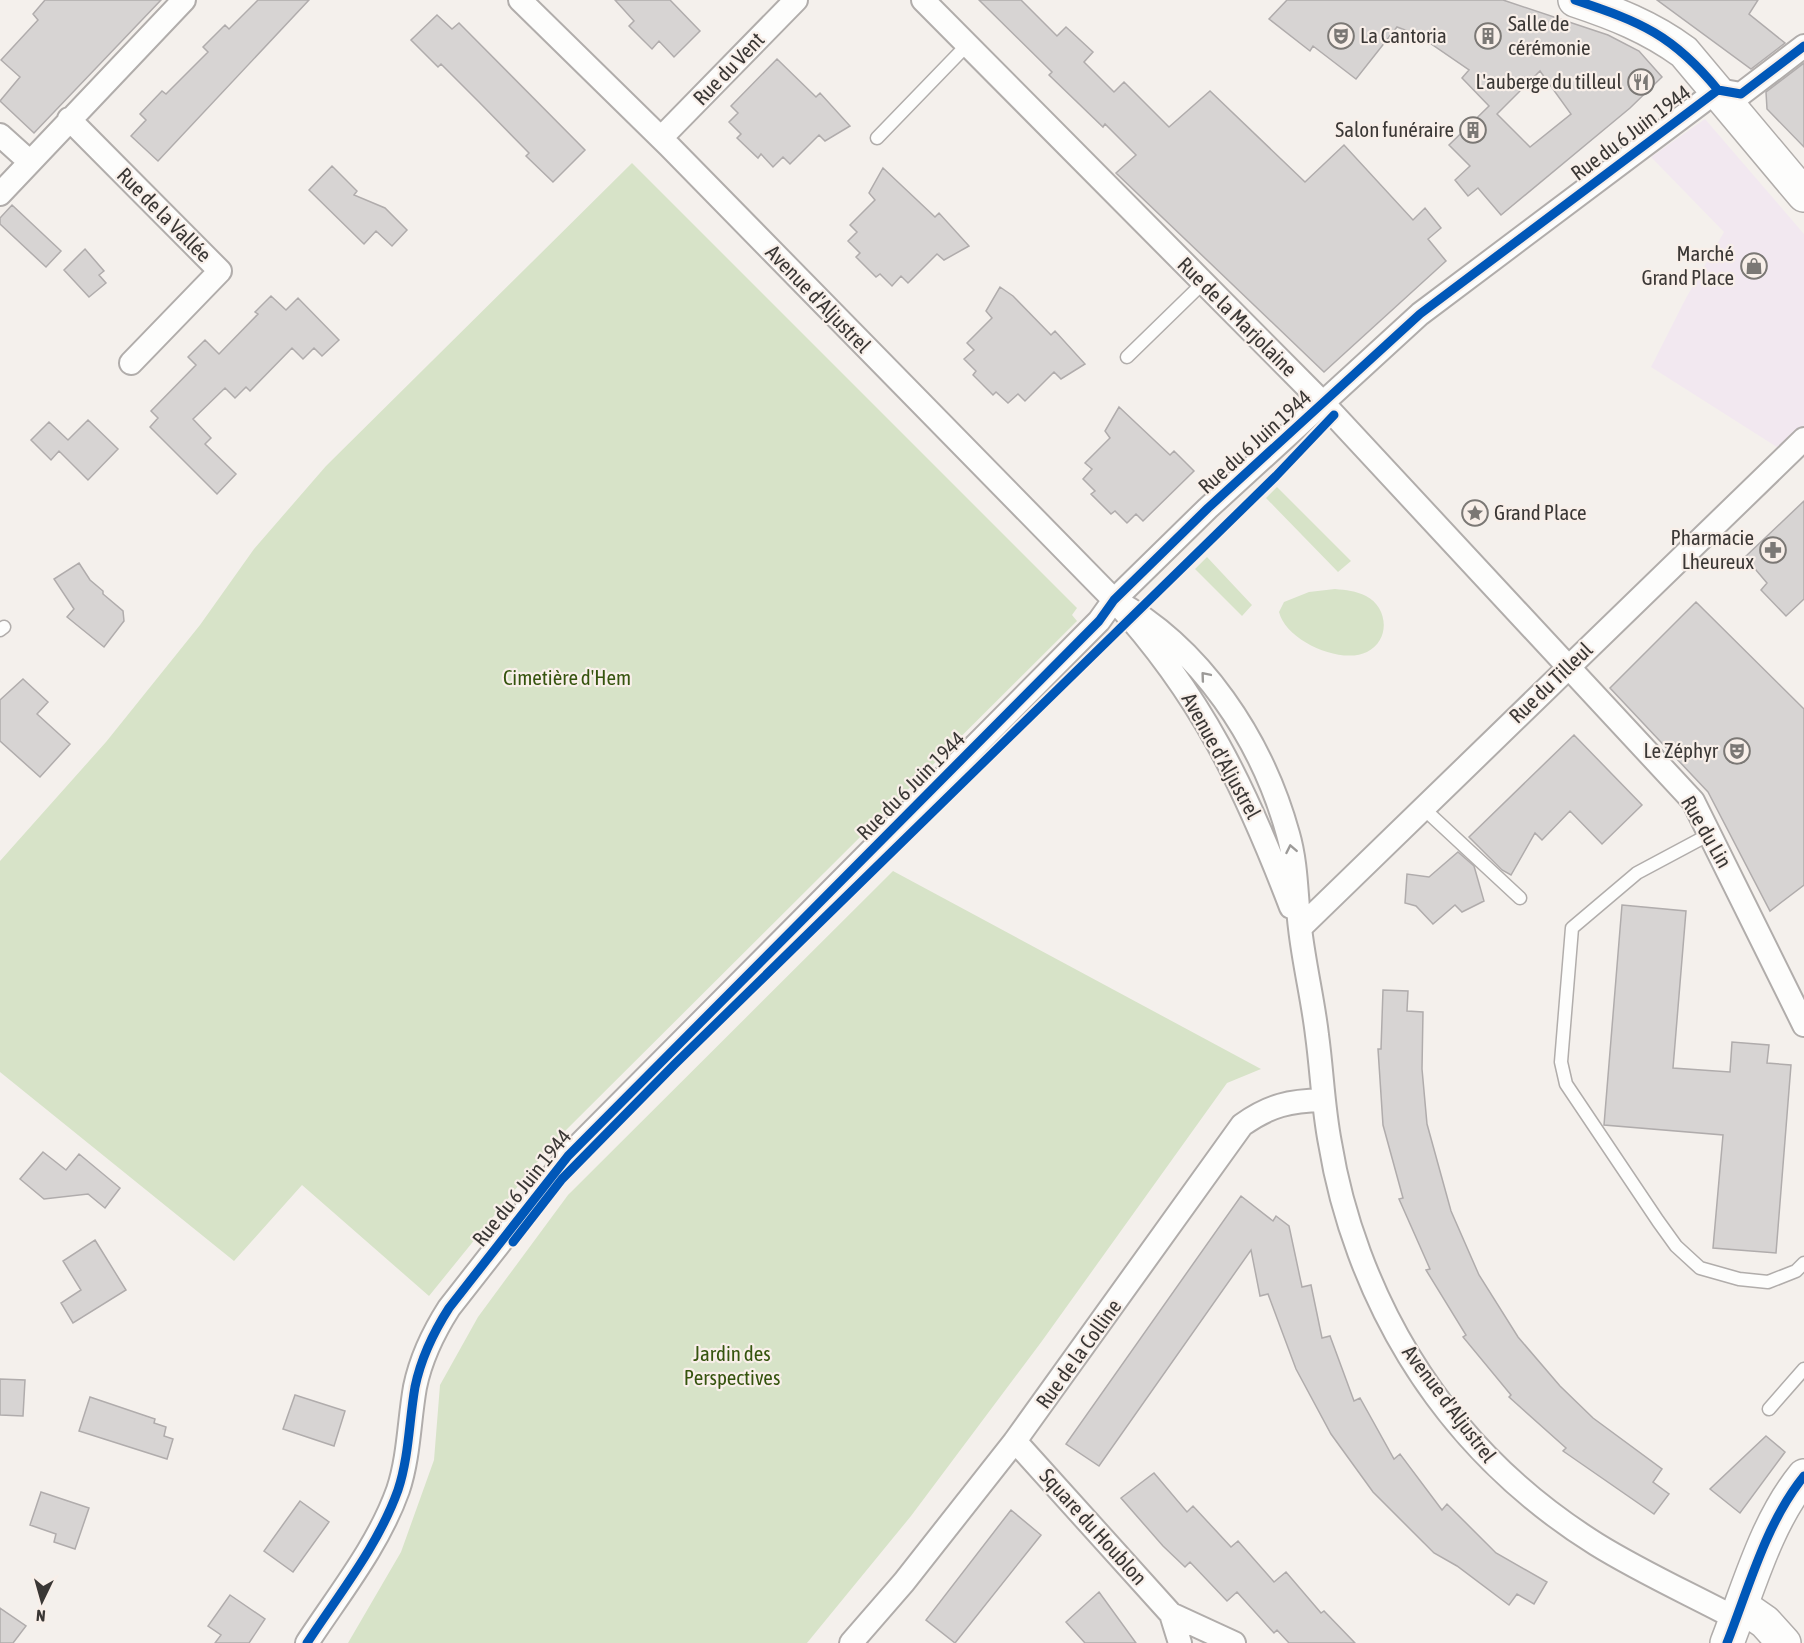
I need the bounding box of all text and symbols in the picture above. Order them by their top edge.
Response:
place label: Salle de cérémonie [1508,11,1591,59]
theatre icon: La Cantoria [1326,21,1356,51]
building icon: Salle de cérémonie [1473,21,1503,51]
place label: La Cantoria [1360,23,1447,47]
street label: Rue du Vent [688,27,769,110]
restaurant icon: L'auberge du tilleul [1626,67,1656,97]
place label: L'auberge du tilleul [1475,69,1622,93]
street label: Rue du 6 Juin 1944 [1566,80,1695,185]
building icon: Salon funéraire [1458,115,1488,145]
place label: Salon funéraire [1335,117,1454,141]
street label: Rue de la Vallée [113,162,217,266]
street label: Avenue d'Aljustrel [761,240,876,357]
place label: Marché Grand Place [1641,241,1734,289]
shop icon: Marché Grand Place [1739,251,1769,281]
street label: Rue de la Marjolaine [1173,252,1302,381]
street label: Rue du 6 Juin 1944 [1193,384,1316,498]
place icon: Grand Place [1460,498,1490,528]
place label: Grand Place [1494,500,1587,524]
place label: Pharmacie Lheureux [1671,525,1755,573]
pharmacy icon: Pharmacie Lheureux [1758,535,1788,565]
street label: Rue du Tilleul [1504,637,1597,728]
park label: Cimetière d'Hem [503,665,631,689]
one-way arrow [1201,672,1212,683]
street label: Avenue d'Aljustrel [1177,688,1267,823]
street label: Rue du 6 Juin 1944 [851,726,969,844]
theatre icon: Le Zéphyr [1722,736,1752,766]
place label: Le Zéphyr [1643,738,1719,762]
street label: Rue du Lin [1677,791,1737,872]
one-way arrow [1285,844,1298,854]
street label: Rue du 6 Juin 1944 [467,1124,576,1250]
street label: Rue de la Colline [1031,1294,1126,1412]
street label: Avenue d'Aljustrel [1398,1340,1502,1467]
park label: Jardin des Perspectives [684,1341,780,1389]
street label: Square du Houblon [1035,1463,1152,1589]
north arrow [12,1571,72,1631]
text: N [35,1607,46,1625]

